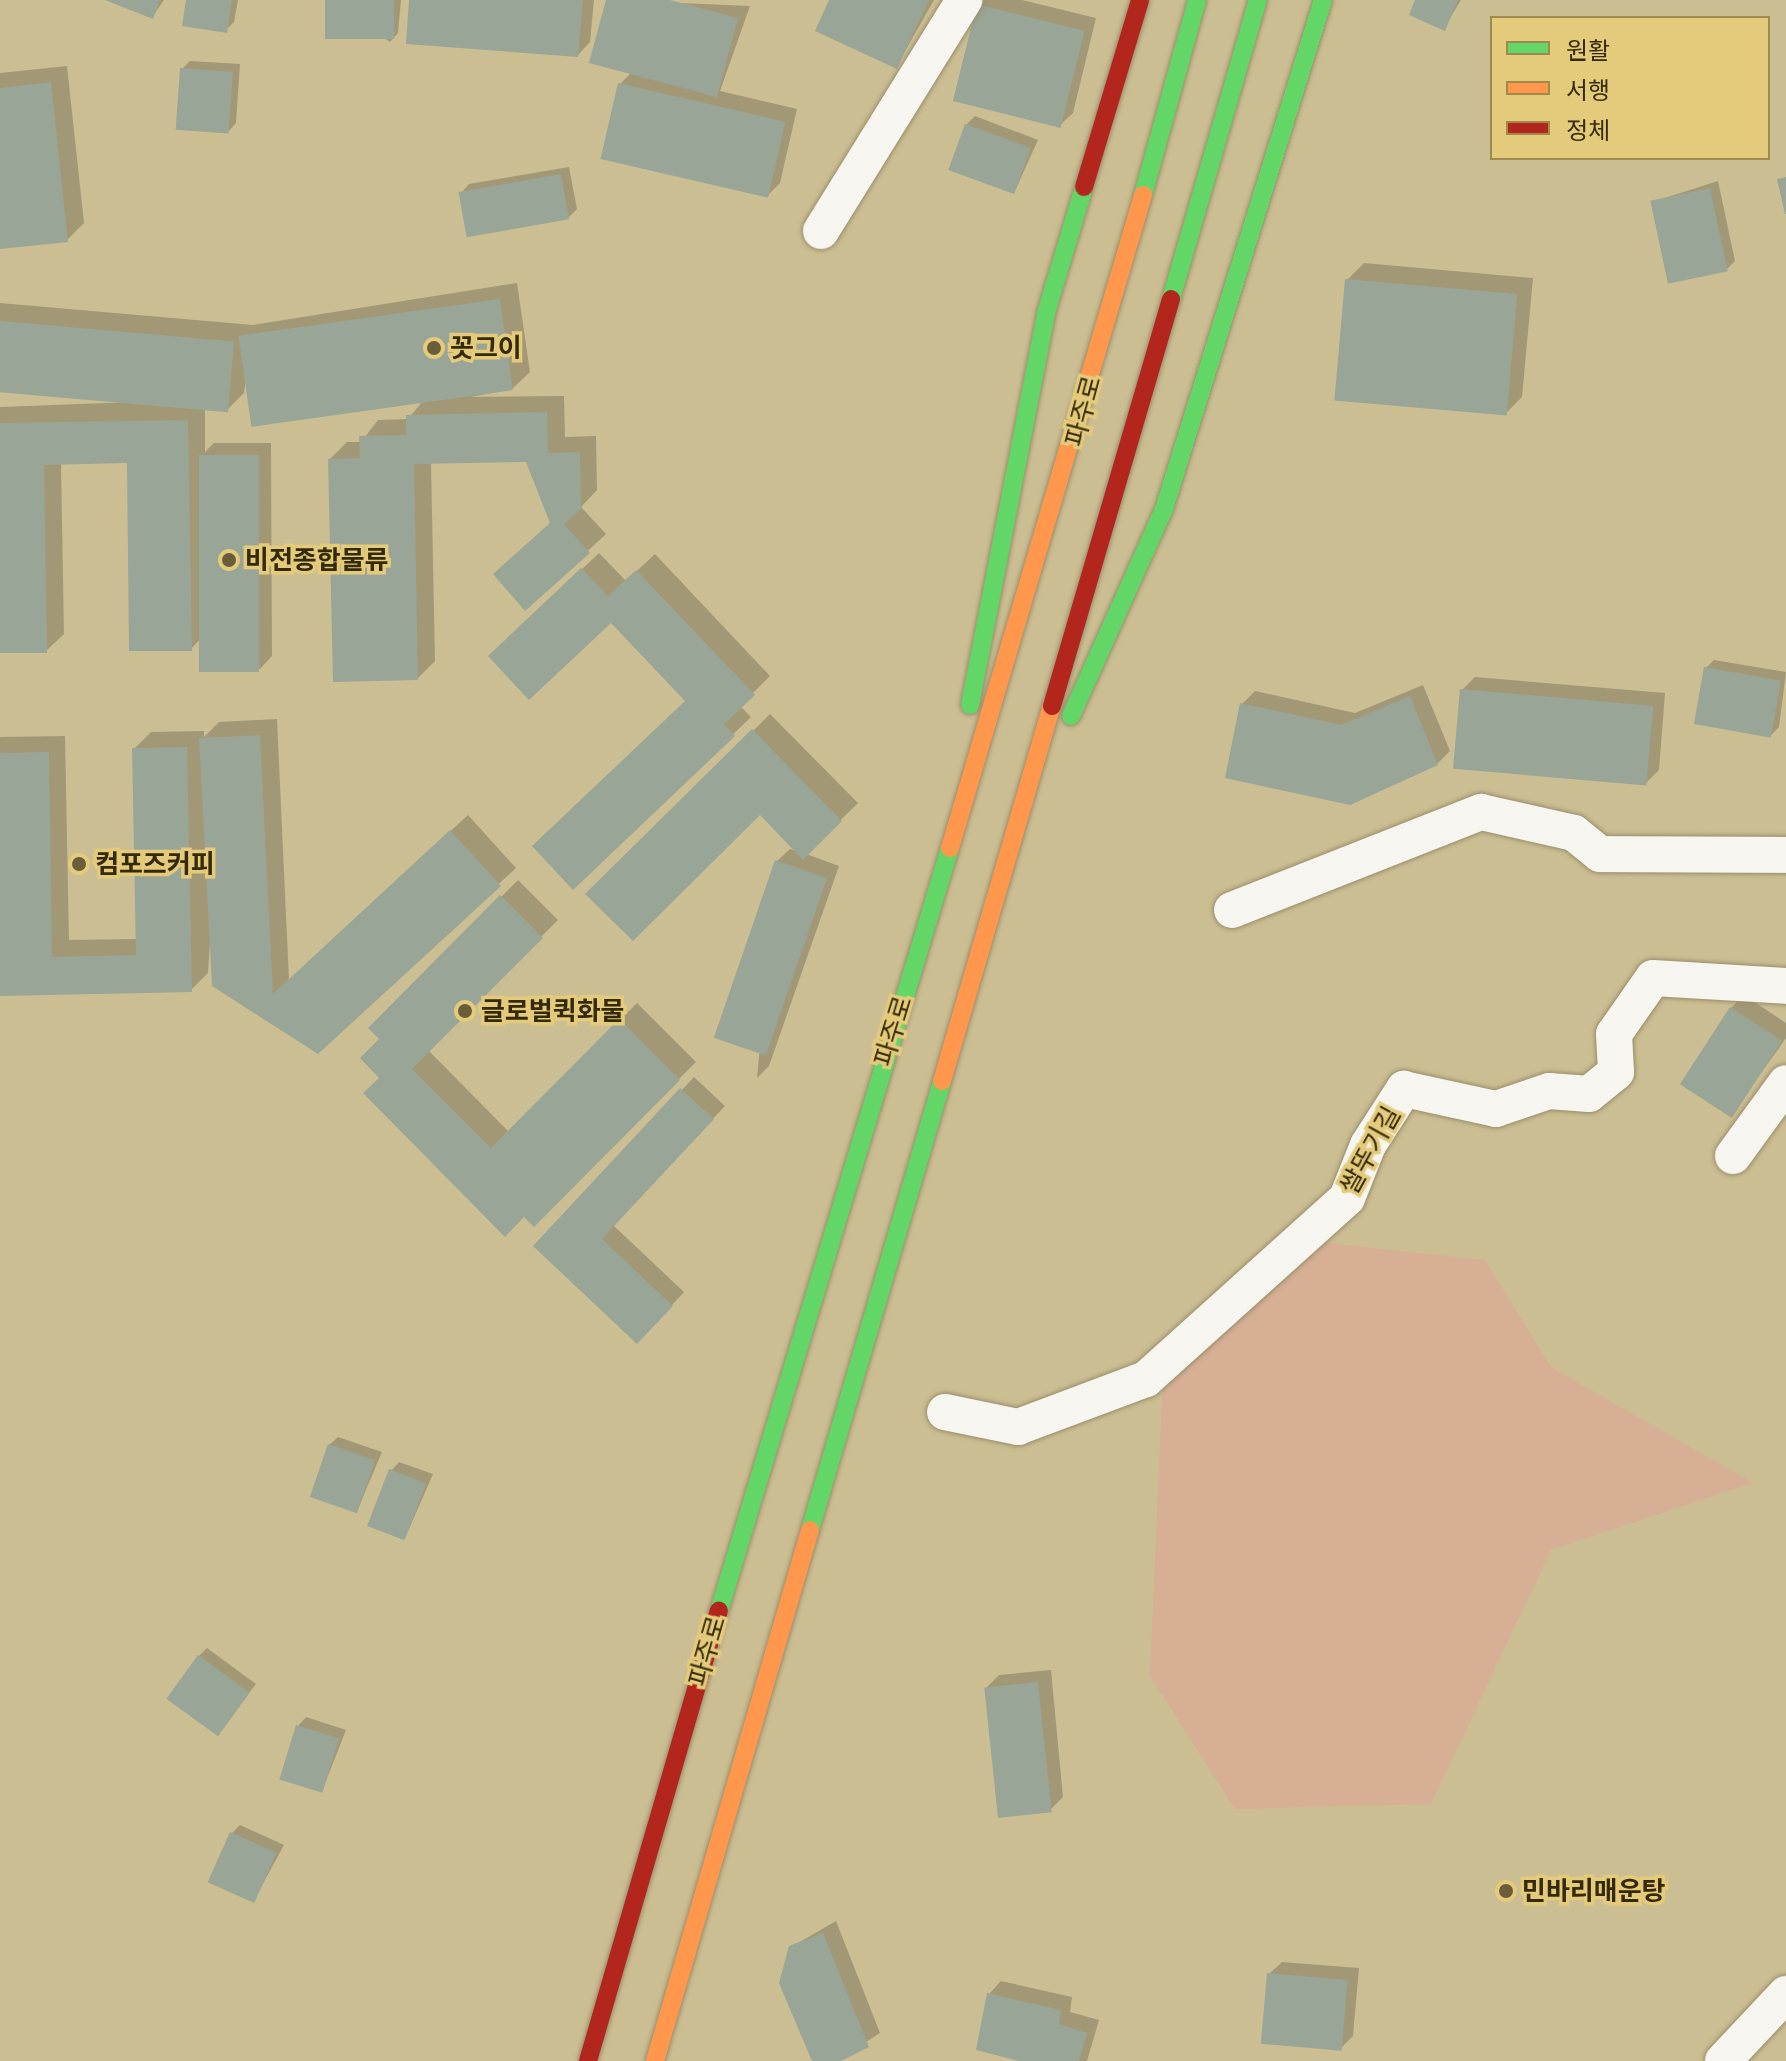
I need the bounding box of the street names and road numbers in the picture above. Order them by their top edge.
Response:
street label: 파주로 [1059,372,1107,450]
street label: 파주로 [868,992,918,1070]
street label: 쌀뚜기길 [1333,1101,1407,1199]
street label: 파주로 [682,1612,732,1690]

